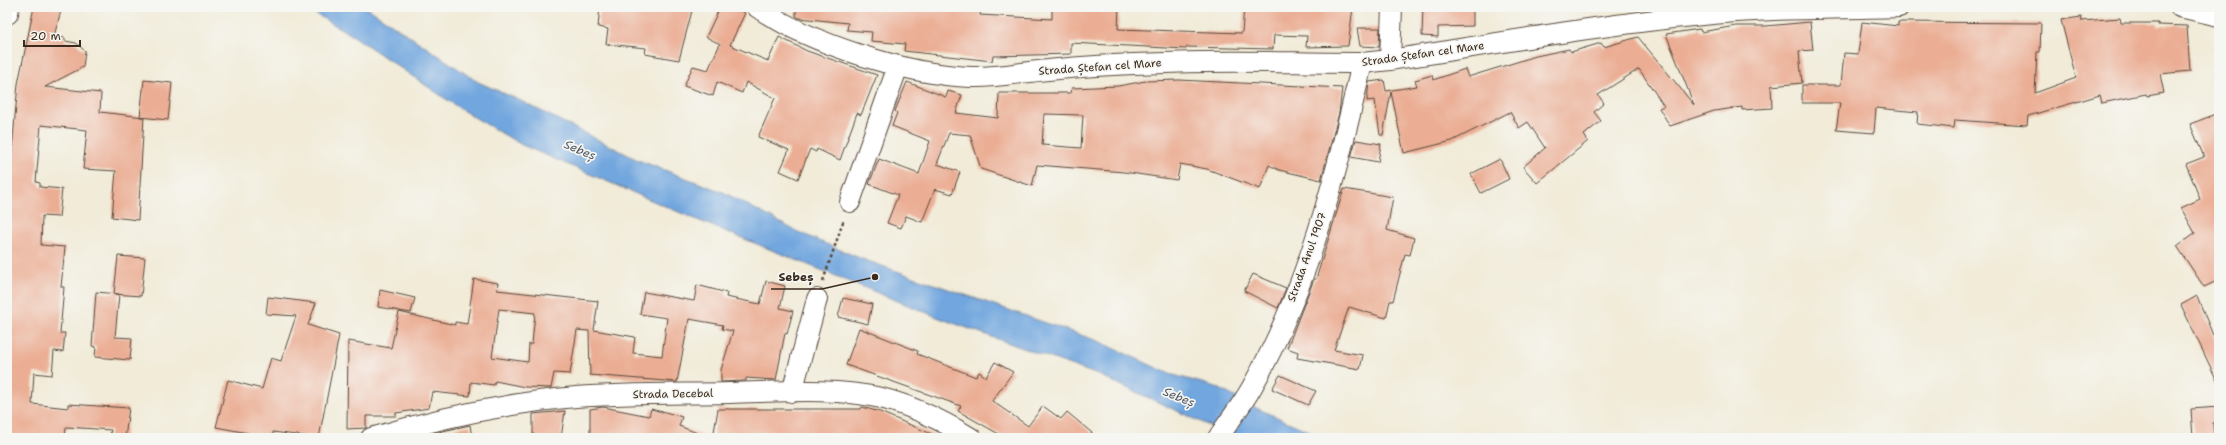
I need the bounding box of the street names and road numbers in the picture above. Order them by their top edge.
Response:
street label: Strada Ștefan cel Mare [1361,38,1485,70]
street label: Strada Ștefan cel Mare [1038,55,1162,79]
street label: Strada Anul 1907 [1284,210,1330,304]
street label: Strada Decebal [632,386,714,402]

